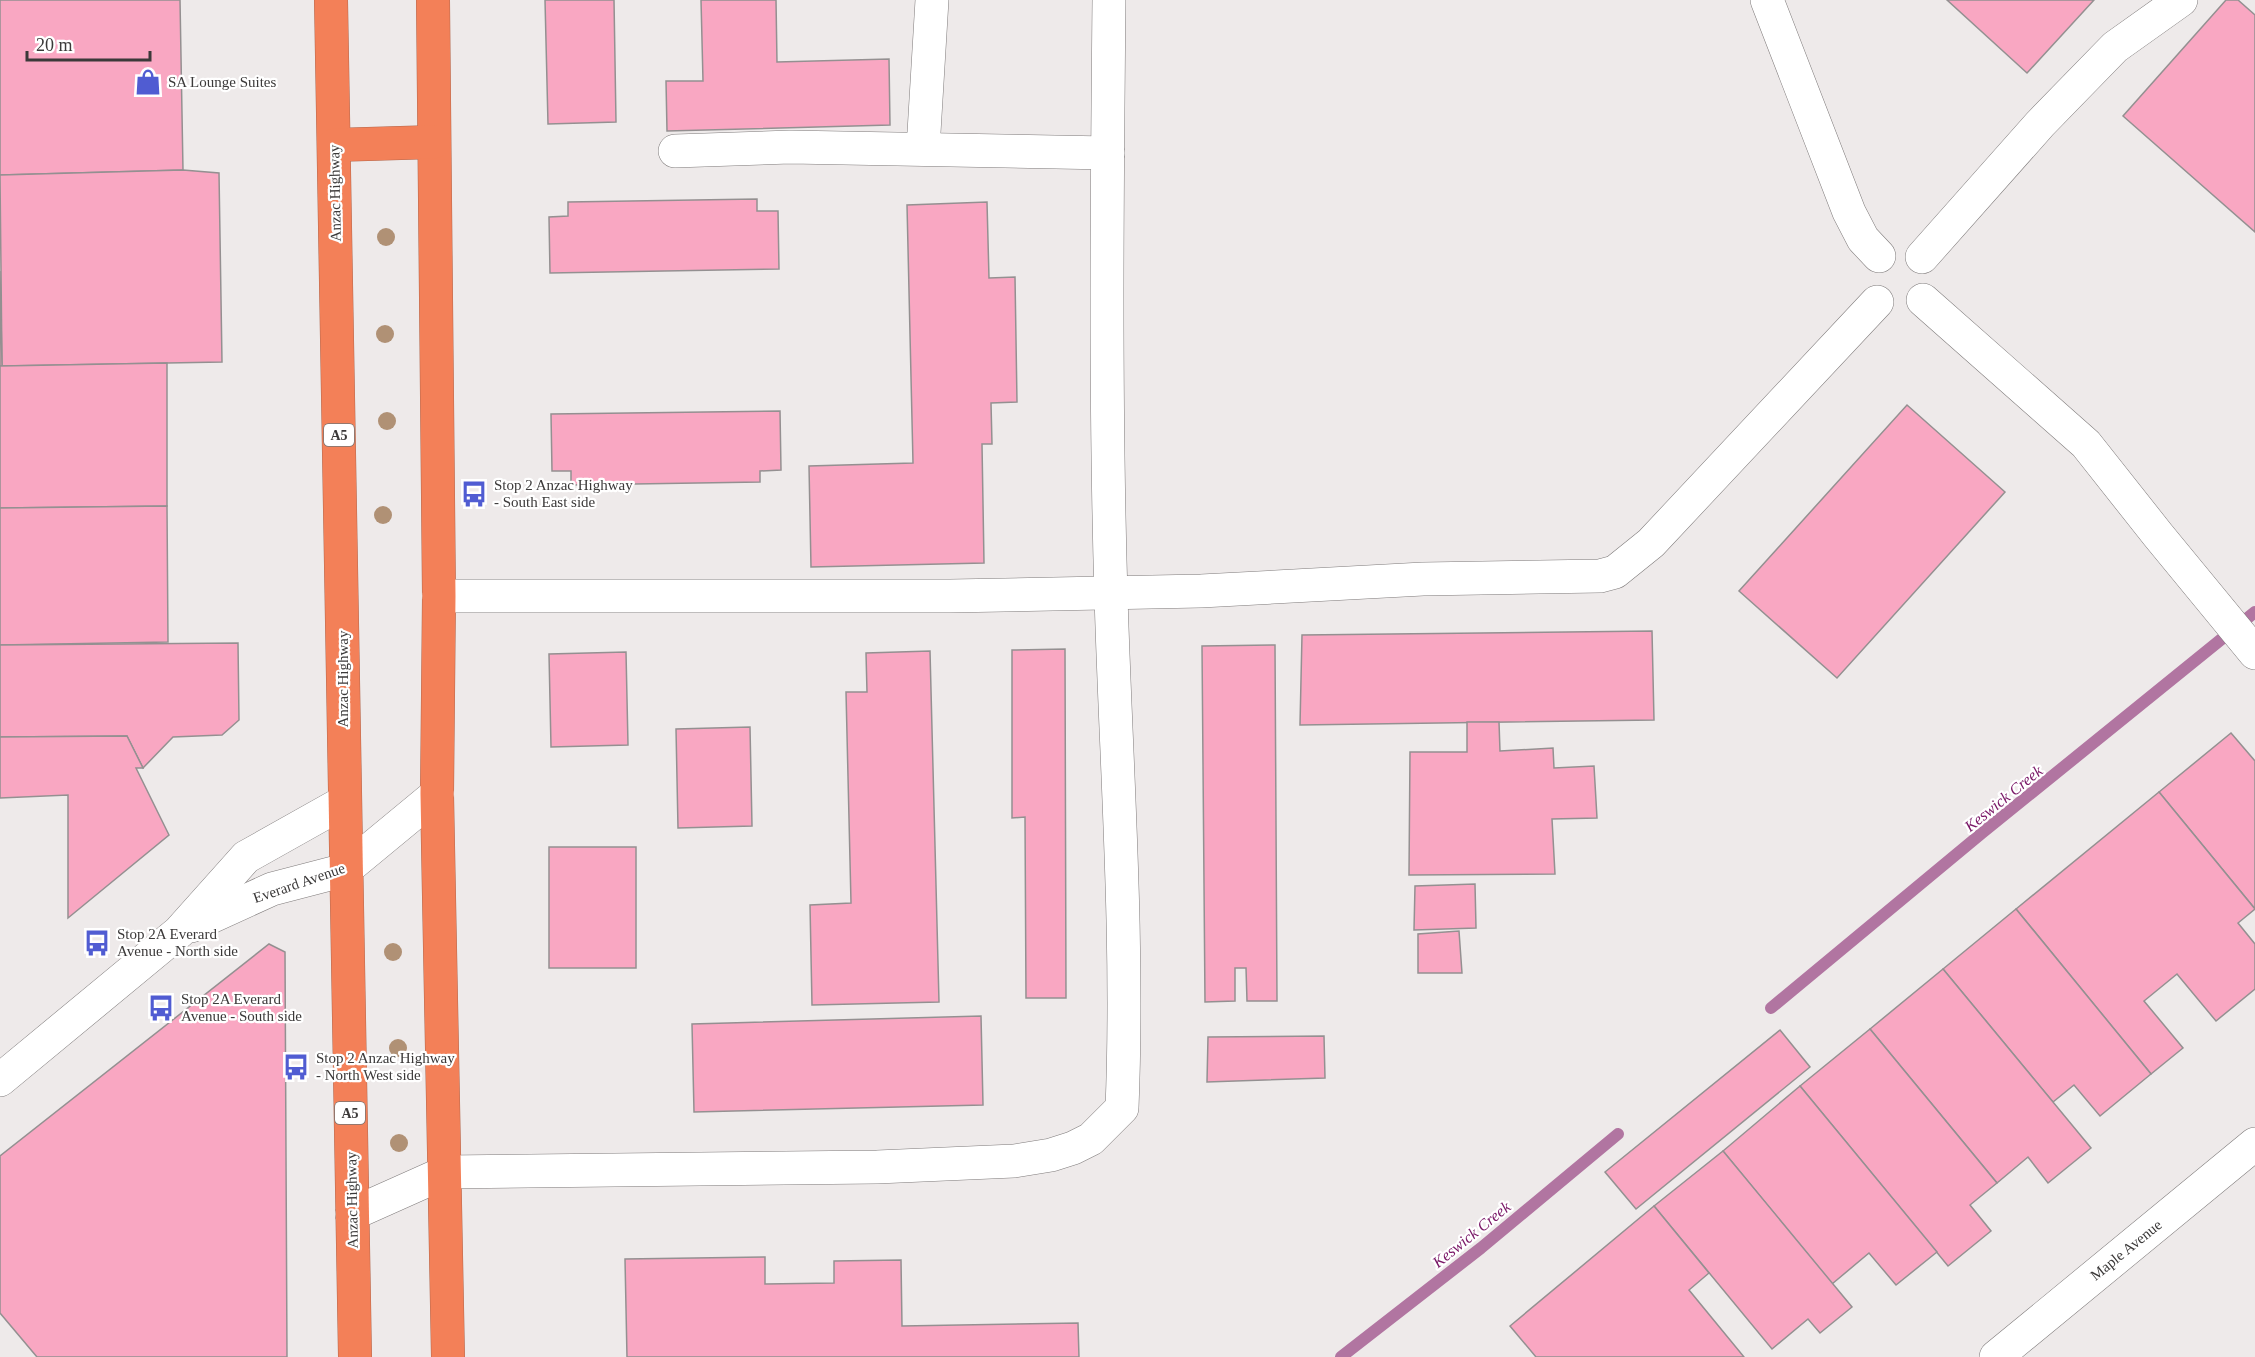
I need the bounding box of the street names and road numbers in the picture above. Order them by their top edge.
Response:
street label: Anzac Highway [326,144,344,242]
road number: A5 [324,424,354,446]
street label: Anzac Highway [335,630,351,728]
street label: Everard Avenue [251,860,347,906]
road number: A5 [335,1102,365,1124]
street label: Anzac Highway [343,1151,361,1249]
street label: Maple Avenue [2087,1216,2165,1284]

